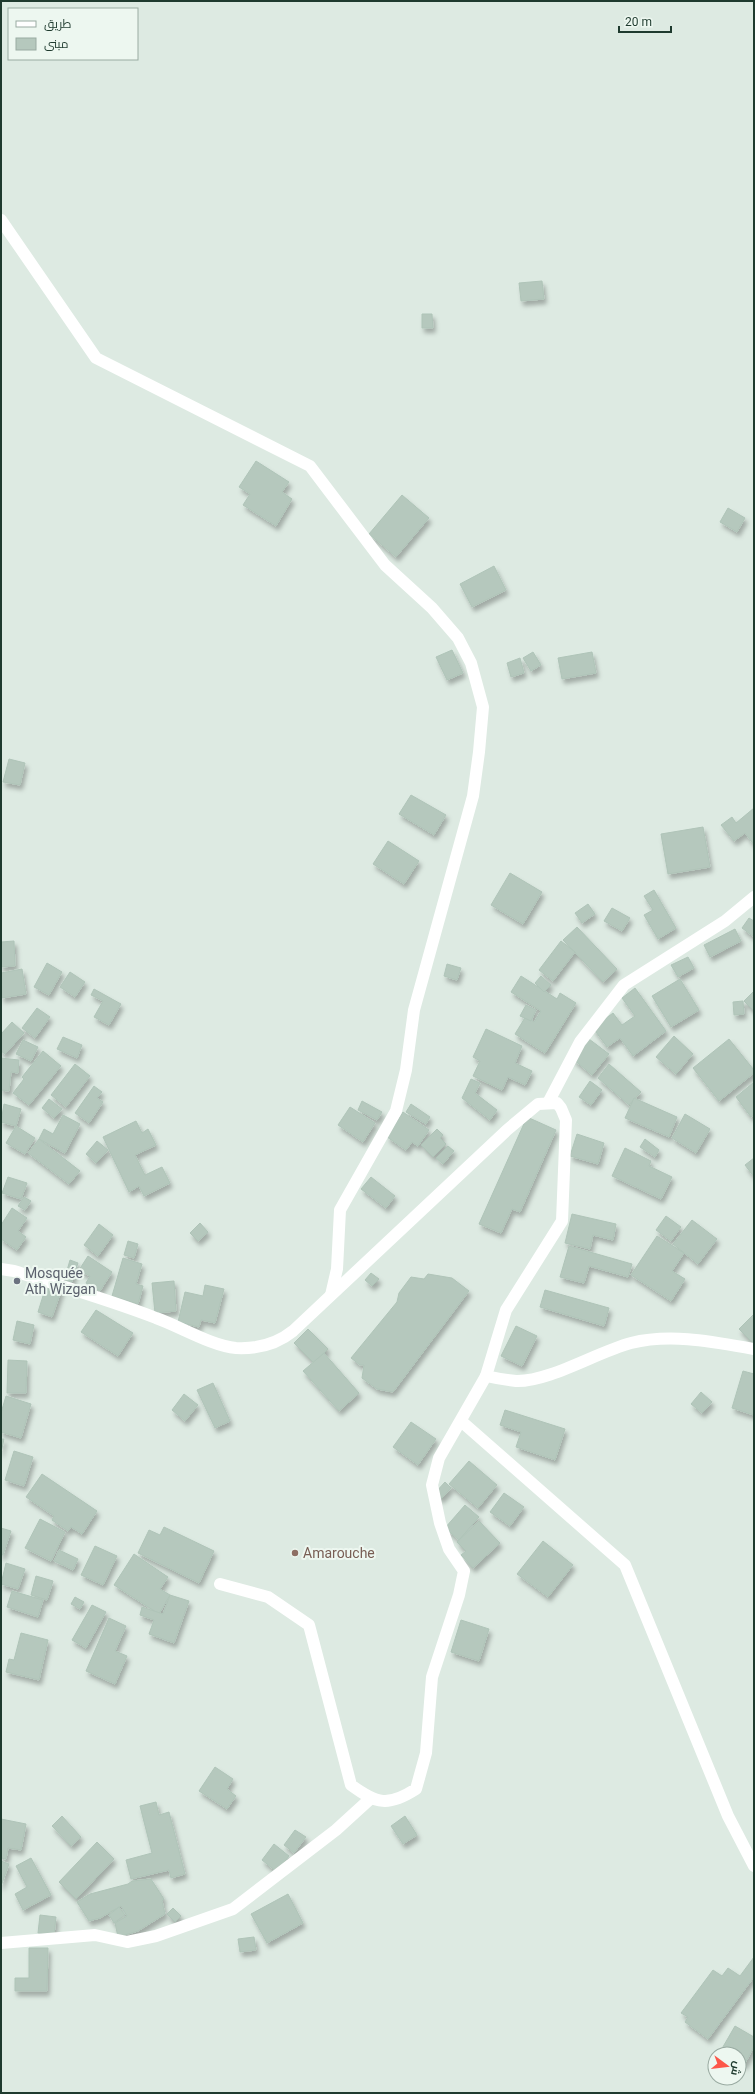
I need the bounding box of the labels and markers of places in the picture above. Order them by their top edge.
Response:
place label: Mosquée Ath Wizgan [25,1265,96,1297]
marker: Mosquée Ath Wizgan [12,1276,22,1286]
place label: Amarouche [303,1545,375,1561]
marker: Amarouche [290,1548,300,1558]

